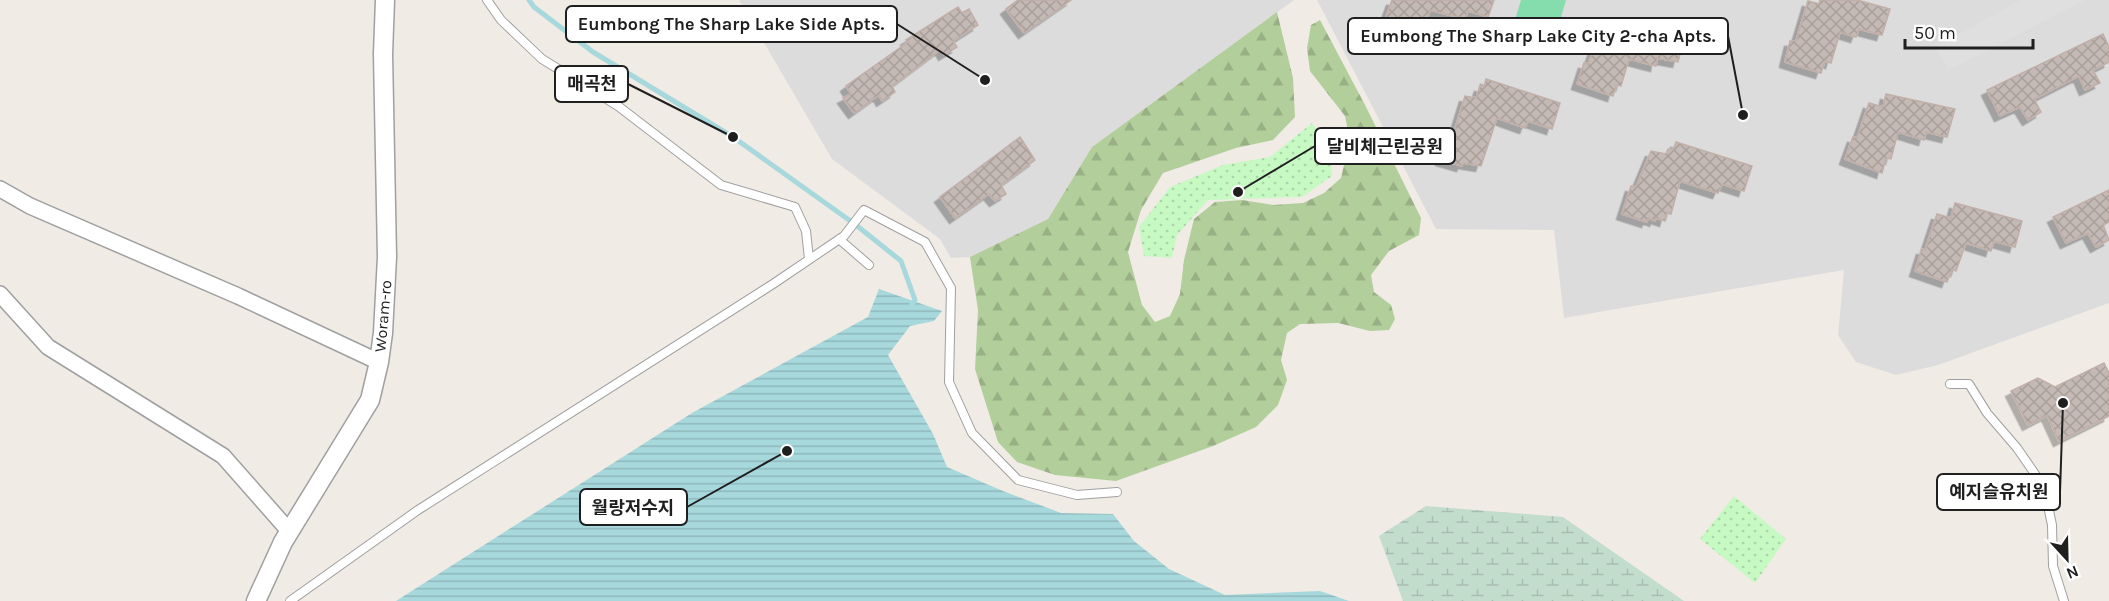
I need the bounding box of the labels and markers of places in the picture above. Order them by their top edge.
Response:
callout: Eumbong The Sharp Lake Side Apts. [566,6,897,42]
callout: Eumbong The Sharp Lake City 2-cha Apts. [1348,18,1728,54]
callout: 매곡천 [555,66,628,102]
callout: 달비체근린공원 [1315,128,1455,164]
callout: 예지슬유치원 [1937,474,2060,510]
callout: 월랑저수지 [580,489,687,525]

